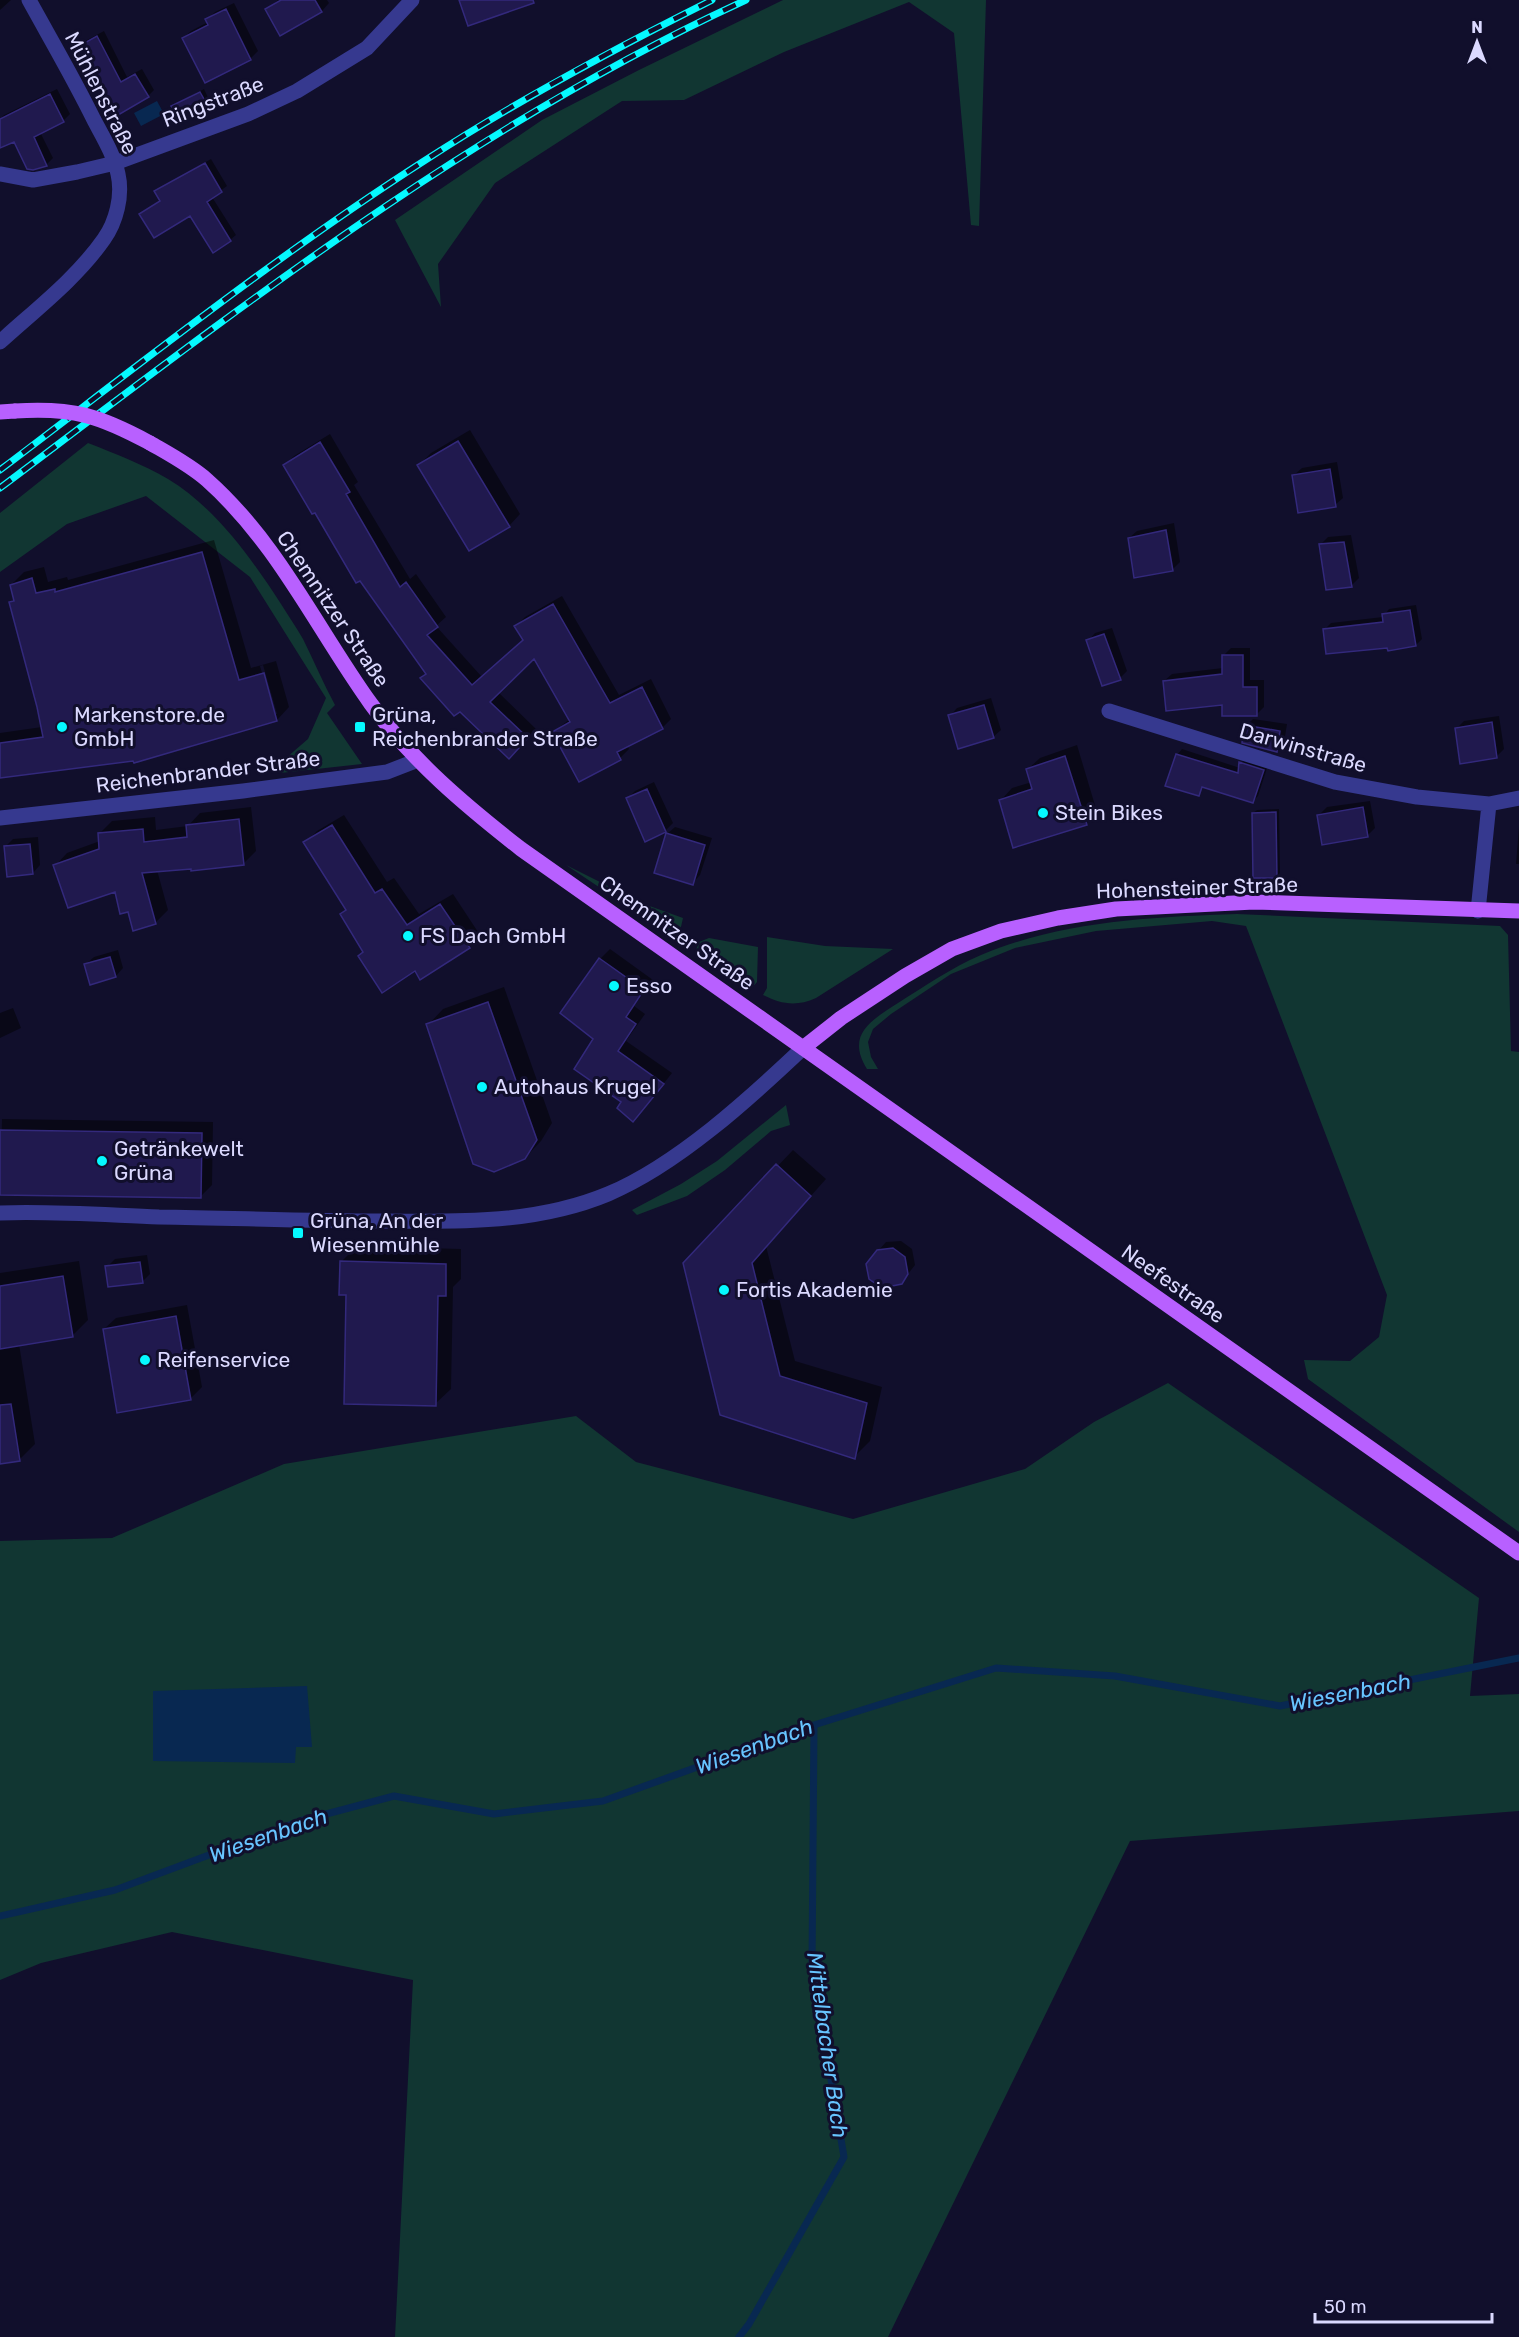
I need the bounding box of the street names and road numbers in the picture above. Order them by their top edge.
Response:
street label: Mühlenstraße [60,27,143,158]
street label: Ringstraße [159,71,267,132]
street label: Chemnitzer Straße [272,526,395,692]
street label: Darwinstraße [1237,717,1370,778]
street label: Reichenbrander Straße [94,745,321,798]
street label: Chemnitzer Straße [595,870,759,995]
street label: Hohensteiner Straße [1096,871,1298,904]
street label: Neefestraße [1117,1239,1230,1328]

